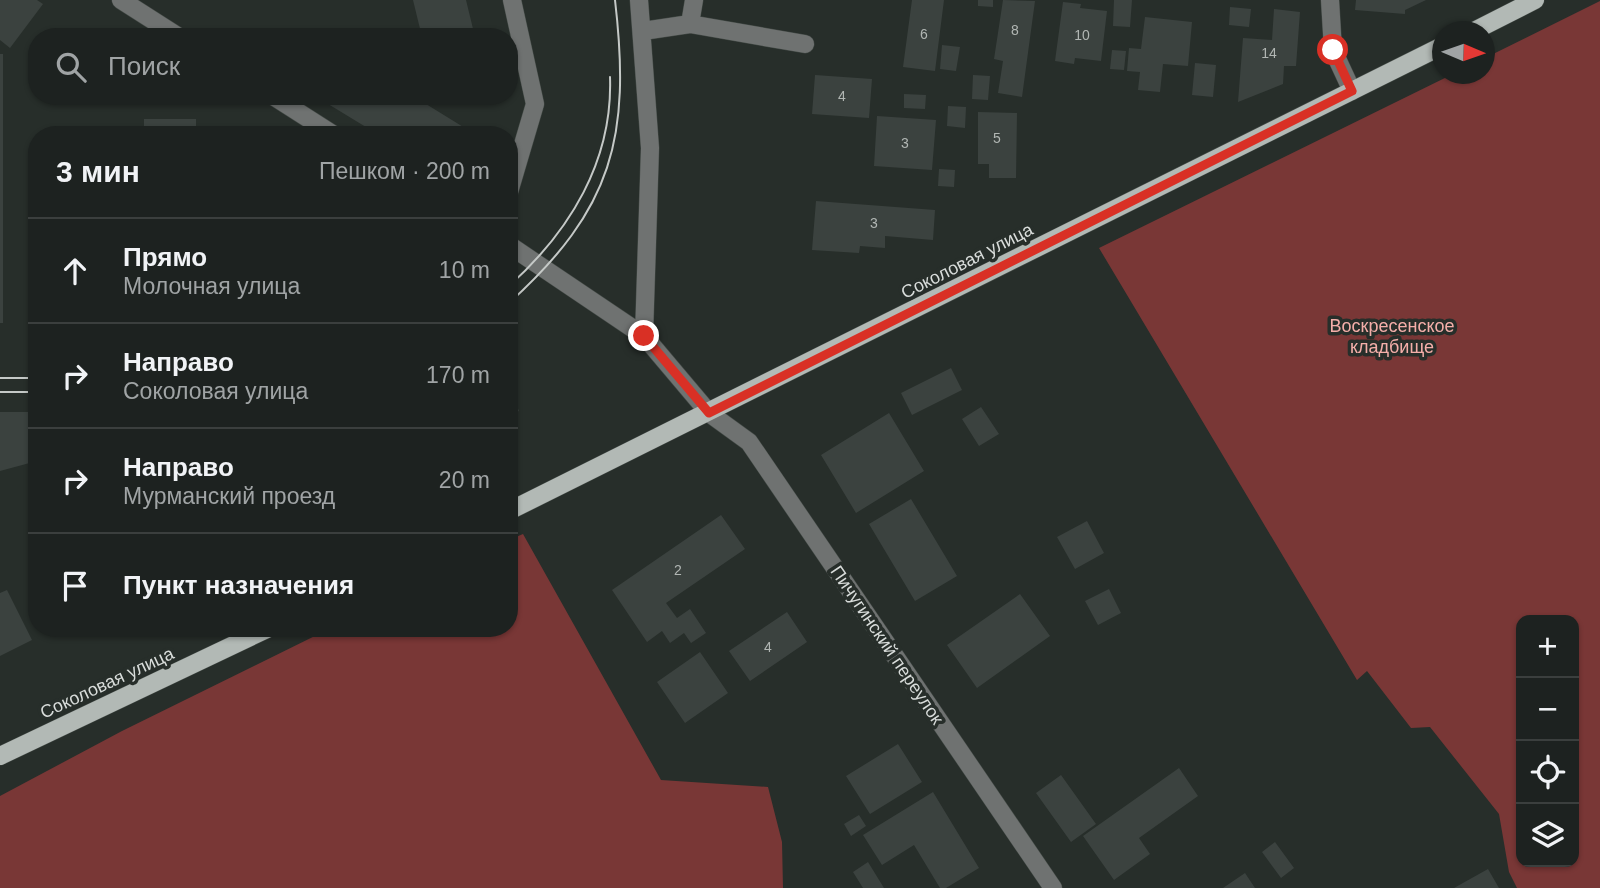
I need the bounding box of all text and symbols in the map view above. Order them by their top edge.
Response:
north arrow [1432,21,1495,84]
house number: 8 [1011,22,1019,38]
house number: 6 [920,26,928,42]
house number: 10 [1074,27,1090,43]
search box [28,28,518,105]
route start [1317,34,1348,65]
house number: 14 [1261,45,1277,61]
icon: search [52,48,90,86]
text: Поиск [108,51,180,81]
house number: 4 [838,88,846,104]
house number: 5 [993,130,1001,146]
house number: 3 [901,135,909,151]
text: 3 мин [56,155,140,188]
text: Пешком · 200 m [319,158,490,184]
house number: 3 [870,215,878,231]
street label: Соколовая улица [898,219,1037,303]
text: Прямо [123,242,207,272]
icon: ahead [56,252,94,290]
text: 10 m [439,257,490,283]
text: Молочная улица [123,273,300,299]
park label: Воскресенское кладбище [1330,316,1454,357]
route end [628,320,659,351]
text: Направо [123,347,234,377]
icon: right [56,357,94,395]
text: 170 m [426,362,490,388]
text: Соколовая улица [123,378,308,404]
text: Направо [123,452,234,482]
icon: right [56,462,94,500]
text: 20 m [439,467,490,493]
text: Мурманский проезд [123,483,335,509]
house number: 2 [674,562,682,578]
street label: Пичугинский переулок [827,562,948,728]
icon: arrive [56,567,94,605]
text: Пункт назначения [123,570,354,600]
map controls [1516,615,1579,867]
button: + [1516,615,1579,678]
house number: 4 [764,639,772,655]
street label: Соколовая улица [37,643,178,723]
button: − [1516,678,1579,741]
button: locate [1516,741,1579,804]
button: layers [1516,804,1579,867]

